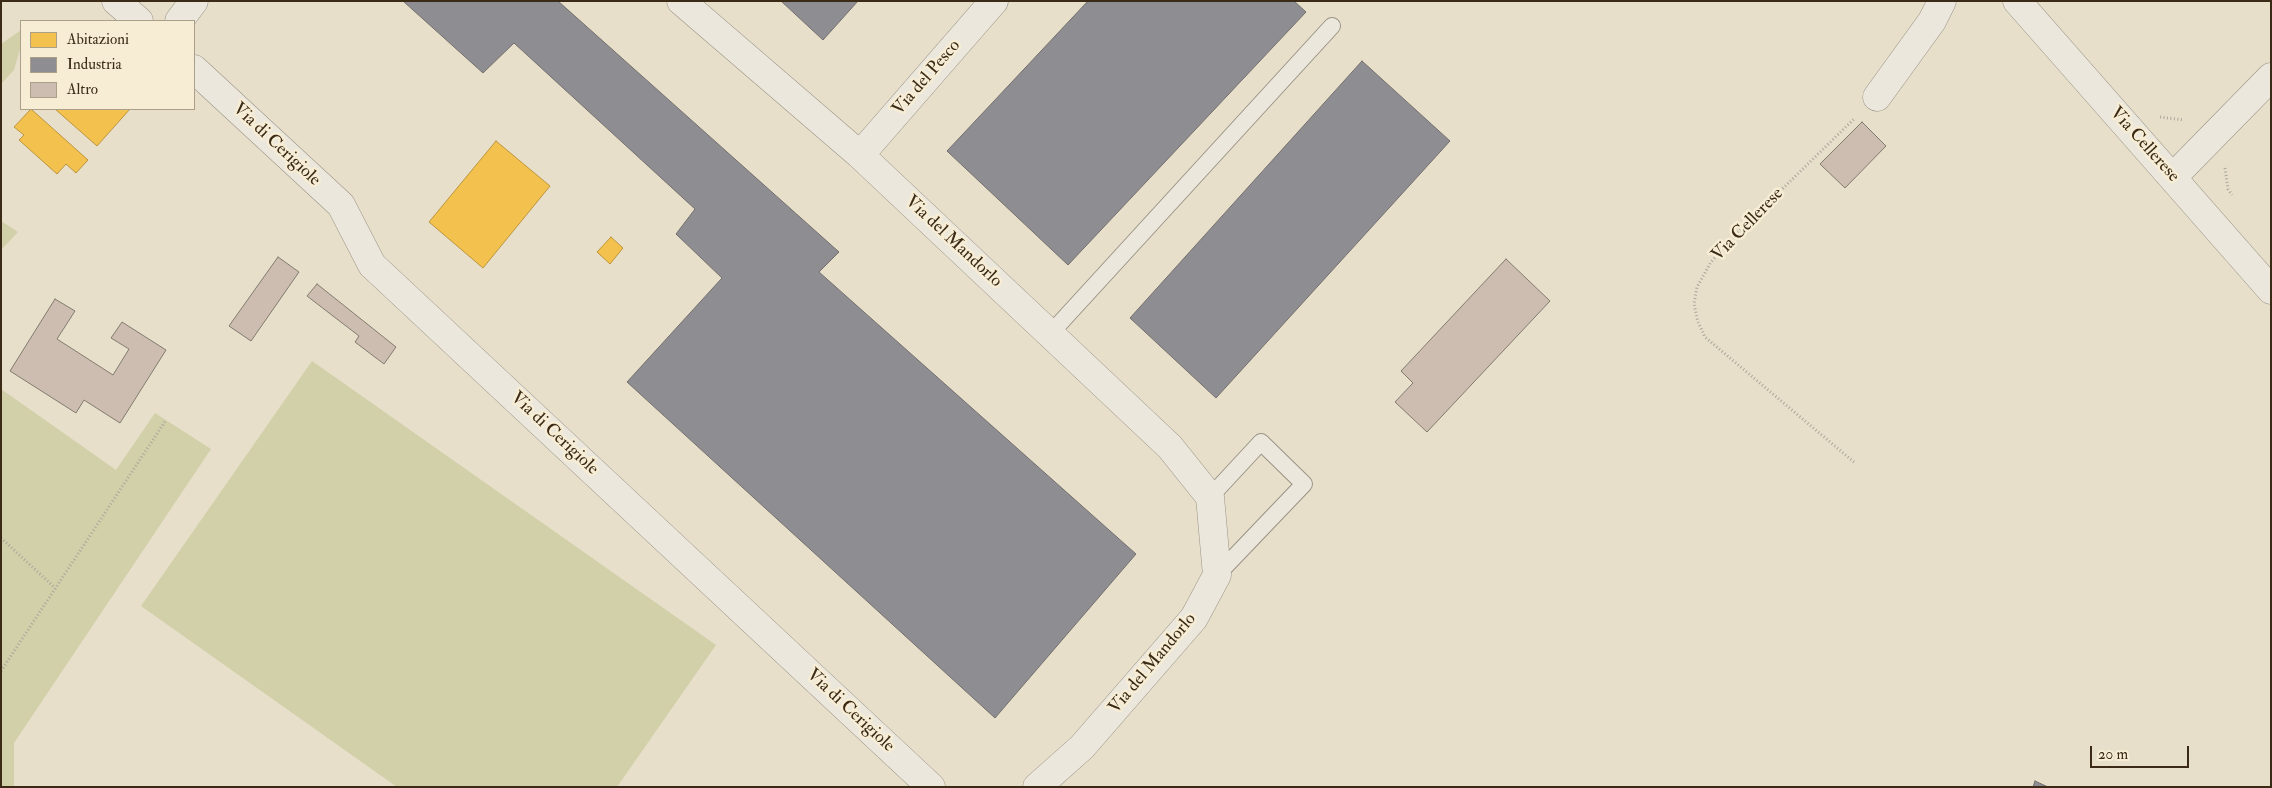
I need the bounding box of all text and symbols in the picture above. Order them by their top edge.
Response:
legend [20,20,195,110]
text: Abitazioni [67,30,129,49]
street label: Via del Pesco [888,36,966,120]
text: Industria [67,55,122,74]
text: Altro [67,80,98,99]
street label: Via di Cerigiole [228,99,324,191]
street label: Via Cellerese [2105,103,2183,187]
street label: Via Cellerese [1708,184,1788,266]
street label: Via del Mandorlo [900,192,1006,292]
street label: Via di Cerigiole [506,388,602,480]
street label: Via del Mandorlo [1105,609,1201,719]
street label: Via di Cerigiole [802,665,898,757]
scale bar [2092,736,2191,768]
text: 20 m [2098,745,2128,764]

